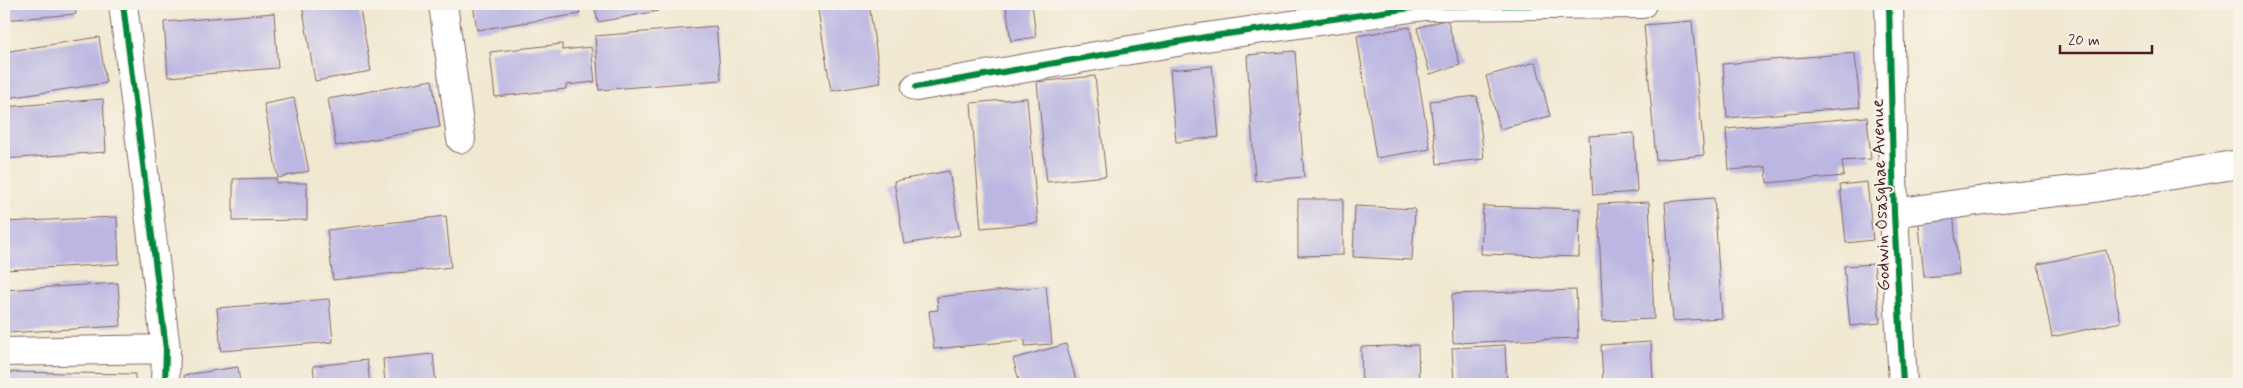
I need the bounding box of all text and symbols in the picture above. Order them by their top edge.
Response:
scale bar [2060,22,2153,54]
text: 20 m [2068,31,2100,51]
street label: Godwin Osasghae Avenue [1866,98,1896,292]

